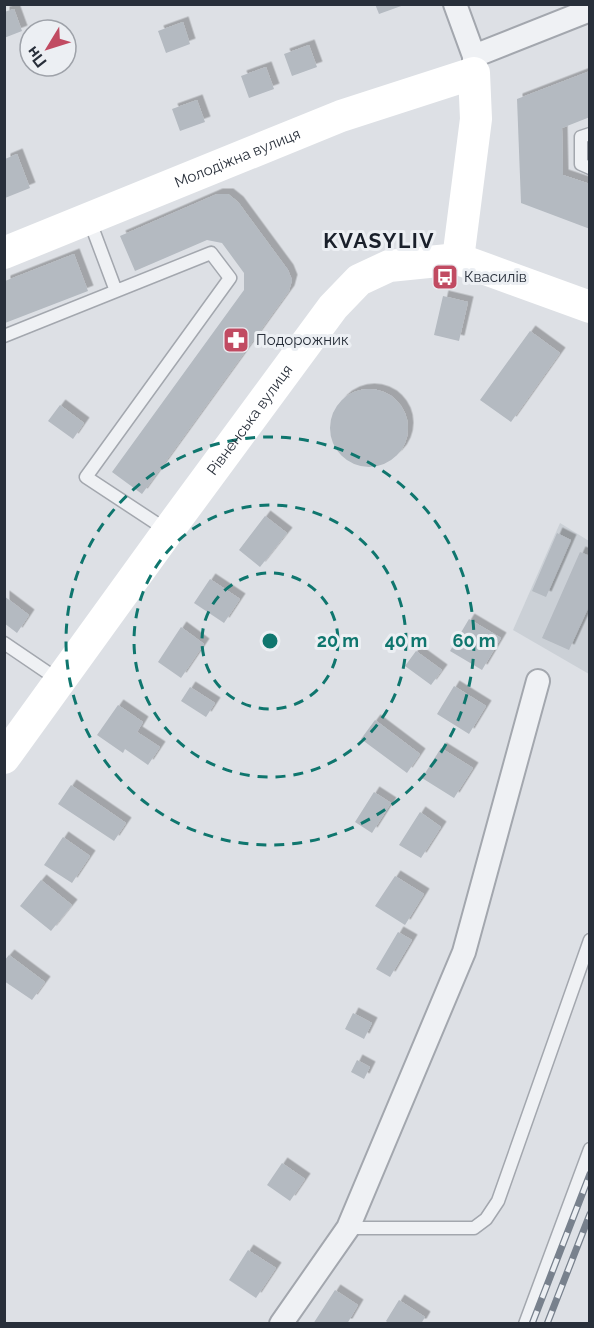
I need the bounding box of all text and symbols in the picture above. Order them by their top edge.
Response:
north arrow [18,18,78,78]
text: Пн [23,43,51,71]
street label: Молодіжна вулиця [172,124,303,192]
district label: KVASYLIV [323,228,435,253]
bus stop icon: Квасилів [430,262,460,292]
place label: Квасилів [464,268,527,286]
pharmacy icon: Подорожник [221,325,251,355]
place label: Подорожник [256,331,349,349]
street label: Рівненська вулиця [203,361,296,479]
text: 20 m [317,630,359,651]
text: 40 m [385,630,427,651]
text: 60 m [452,630,496,651]
centre of rings [260,631,280,651]

